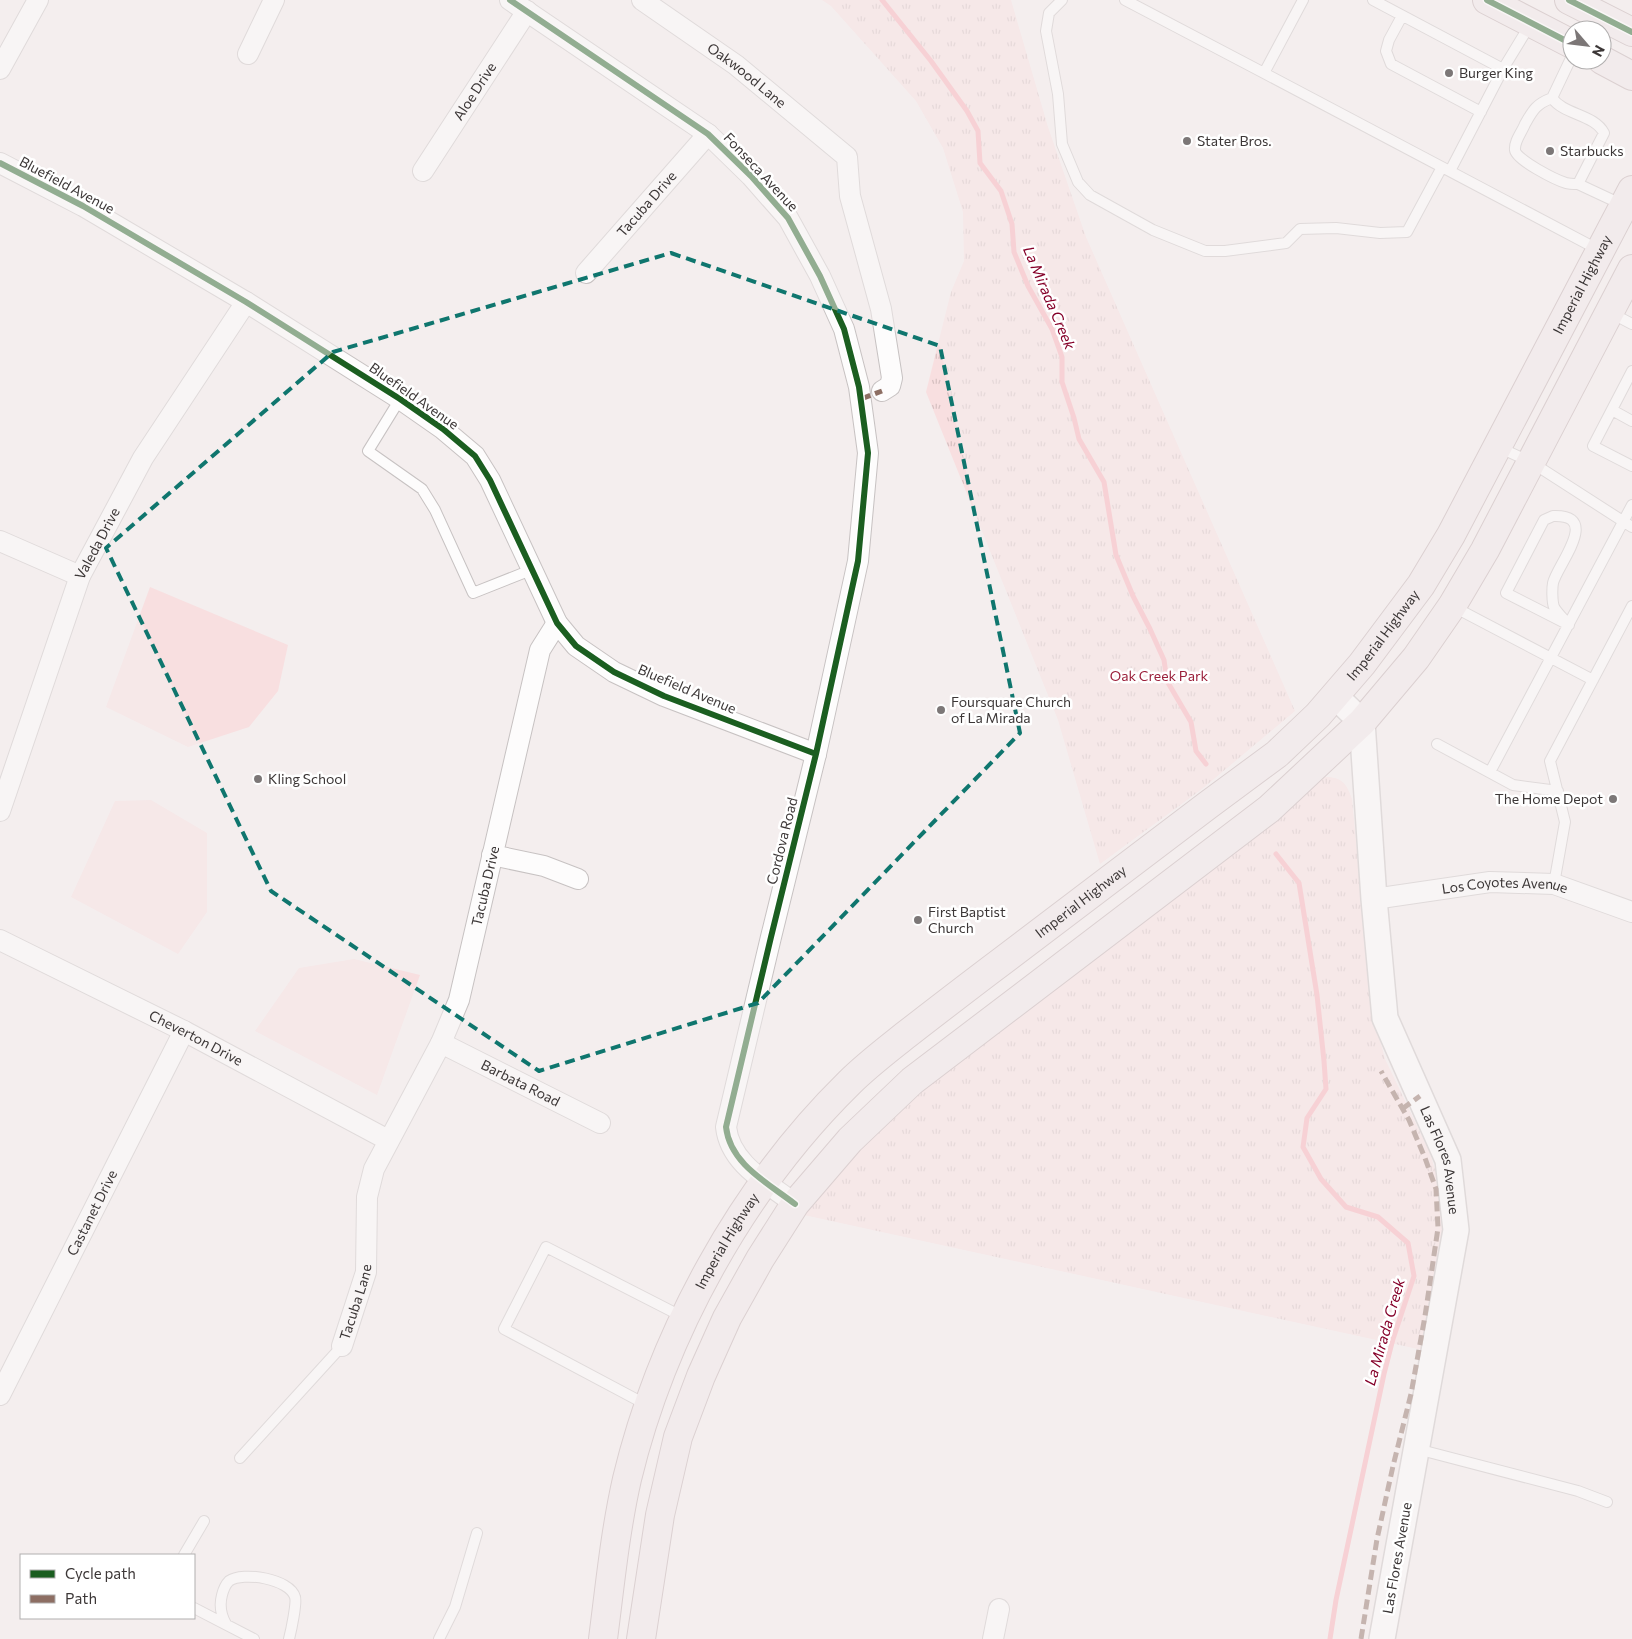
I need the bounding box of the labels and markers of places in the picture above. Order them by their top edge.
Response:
place label: Burger King [1459,64,1534,81]
marker: Burger King [1443,67,1455,79]
place label: Stater Bros. [1197,132,1272,149]
marker: Stater Bros. [1181,135,1193,147]
place label: Starbucks [1560,142,1624,159]
marker: Starbucks [1544,145,1556,157]
place label: Foursquare Church of La Mirada [951,693,1071,726]
marker: Foursquare Church of La Mirada [935,704,947,716]
place label: Kling School [268,770,346,787]
marker: Kling School [252,773,264,785]
place label: The Home Depot [1495,790,1603,807]
marker: The Home Depot [1607,793,1619,805]
place label: First Baptist Church [928,903,1006,936]
marker: First Baptist Church [912,914,924,926]

